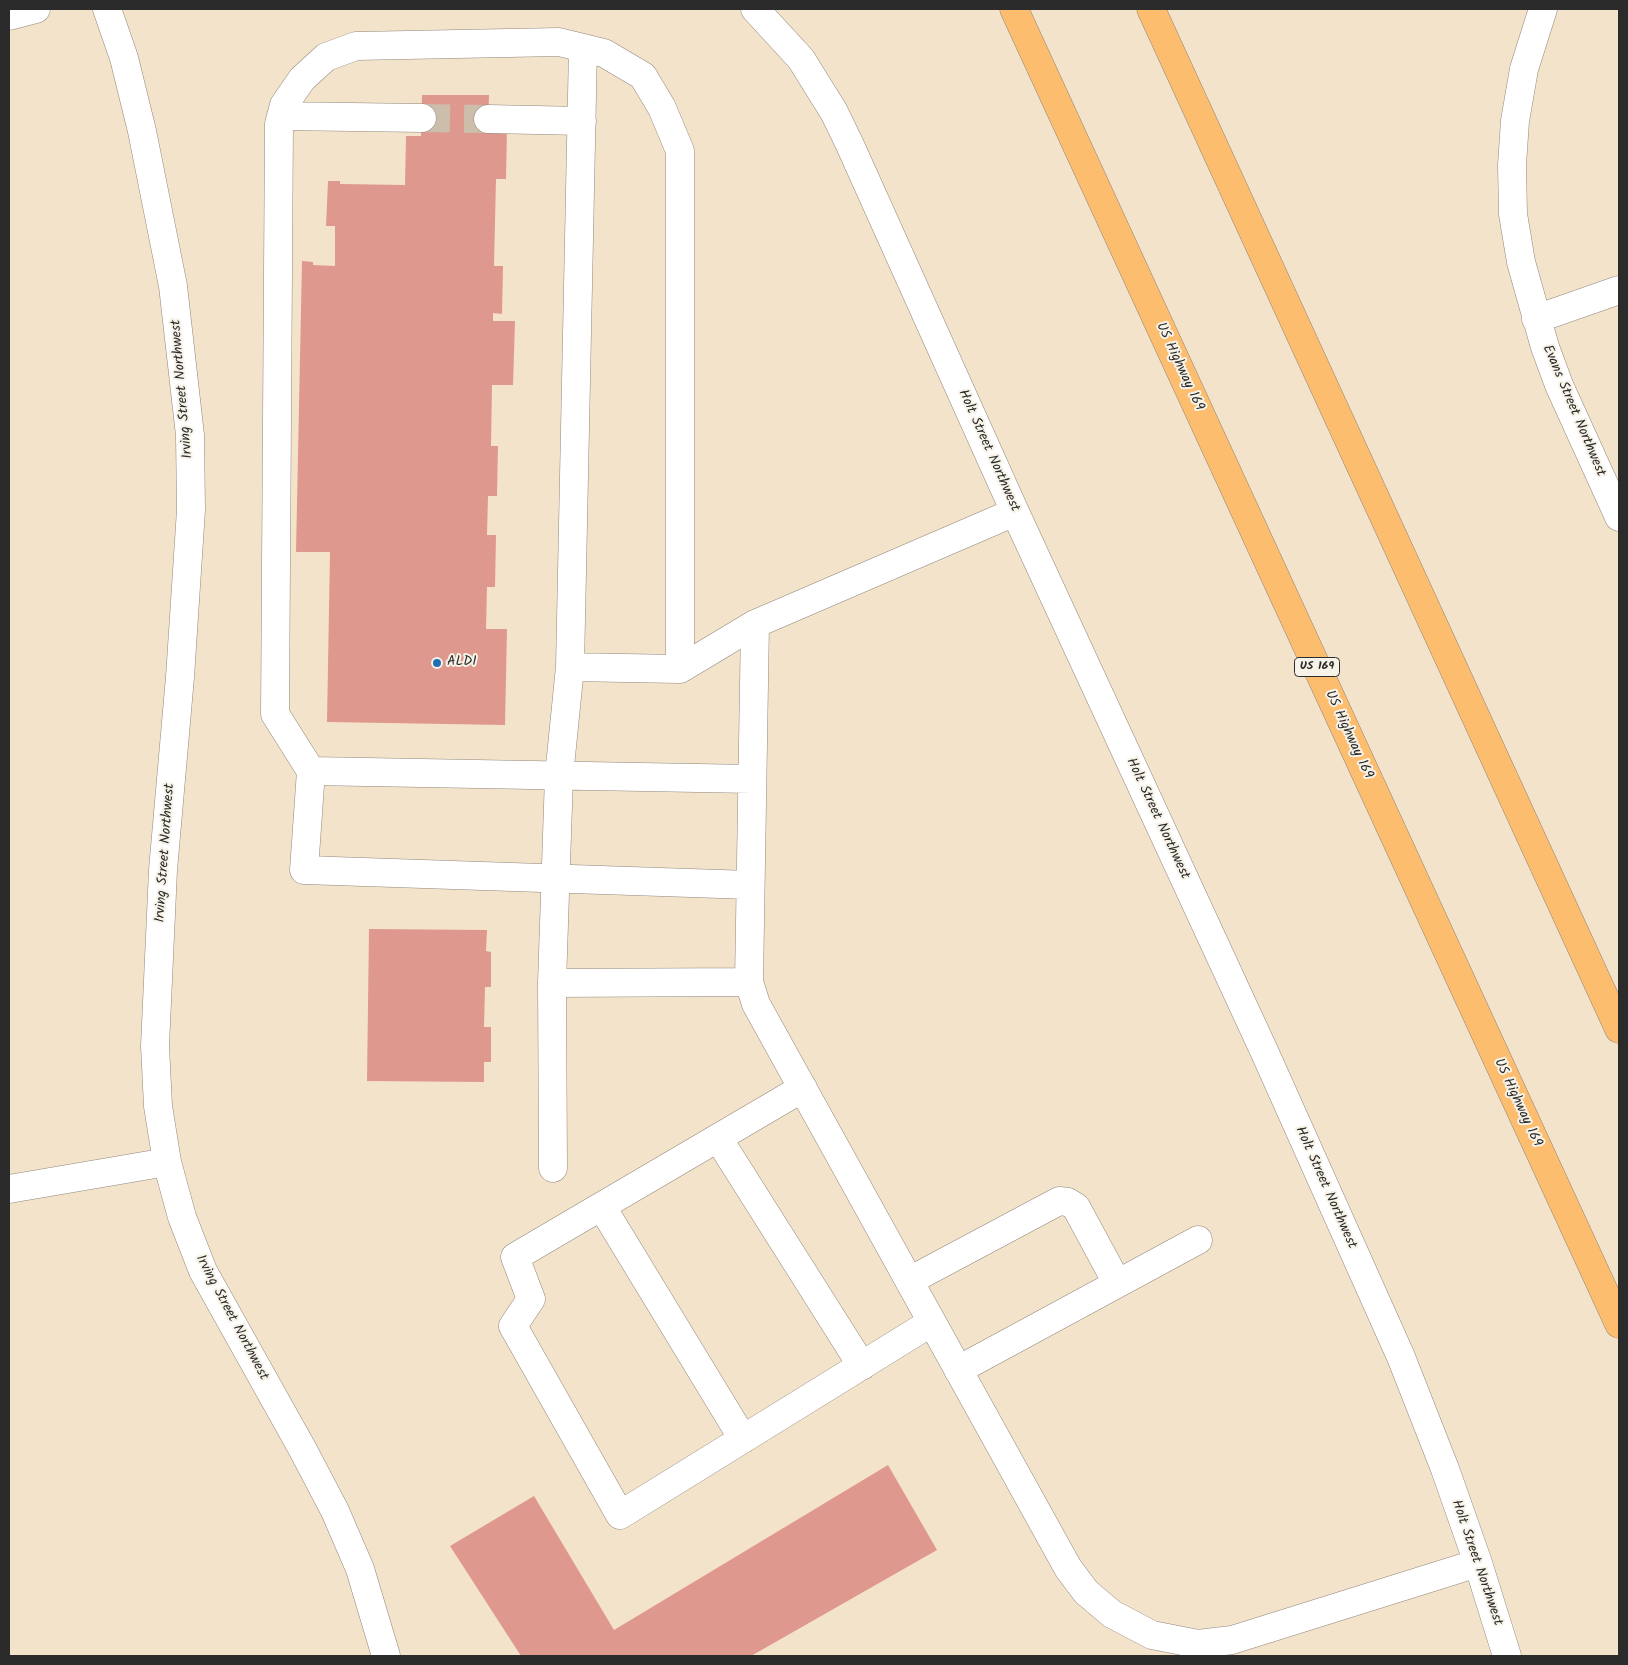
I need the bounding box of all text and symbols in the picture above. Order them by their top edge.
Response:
street label: Irving Street Northwest [169,319,197,459]
street label: US Highway 169 [1151,320,1207,414]
street label: Evans Street Northwest [1538,343,1608,479]
street label: Holt Street Northwest [954,387,1022,515]
place label: ALDI [447,655,477,671]
marker: ALDI [431,657,443,669]
road number: US 169 [1294,658,1340,676]
street label: US Highway 169 [1320,688,1376,782]
street label: Holt Street Northwest [1122,756,1192,882]
street label: Irving Street Northwest [153,783,179,923]
street label: US Highway 169 [1489,1056,1545,1150]
street label: Holt Street Northwest [1291,1124,1359,1252]
street label: Irving Street Northwest [191,1252,271,1384]
street label: Holt Street Northwest [1447,1498,1505,1628]

